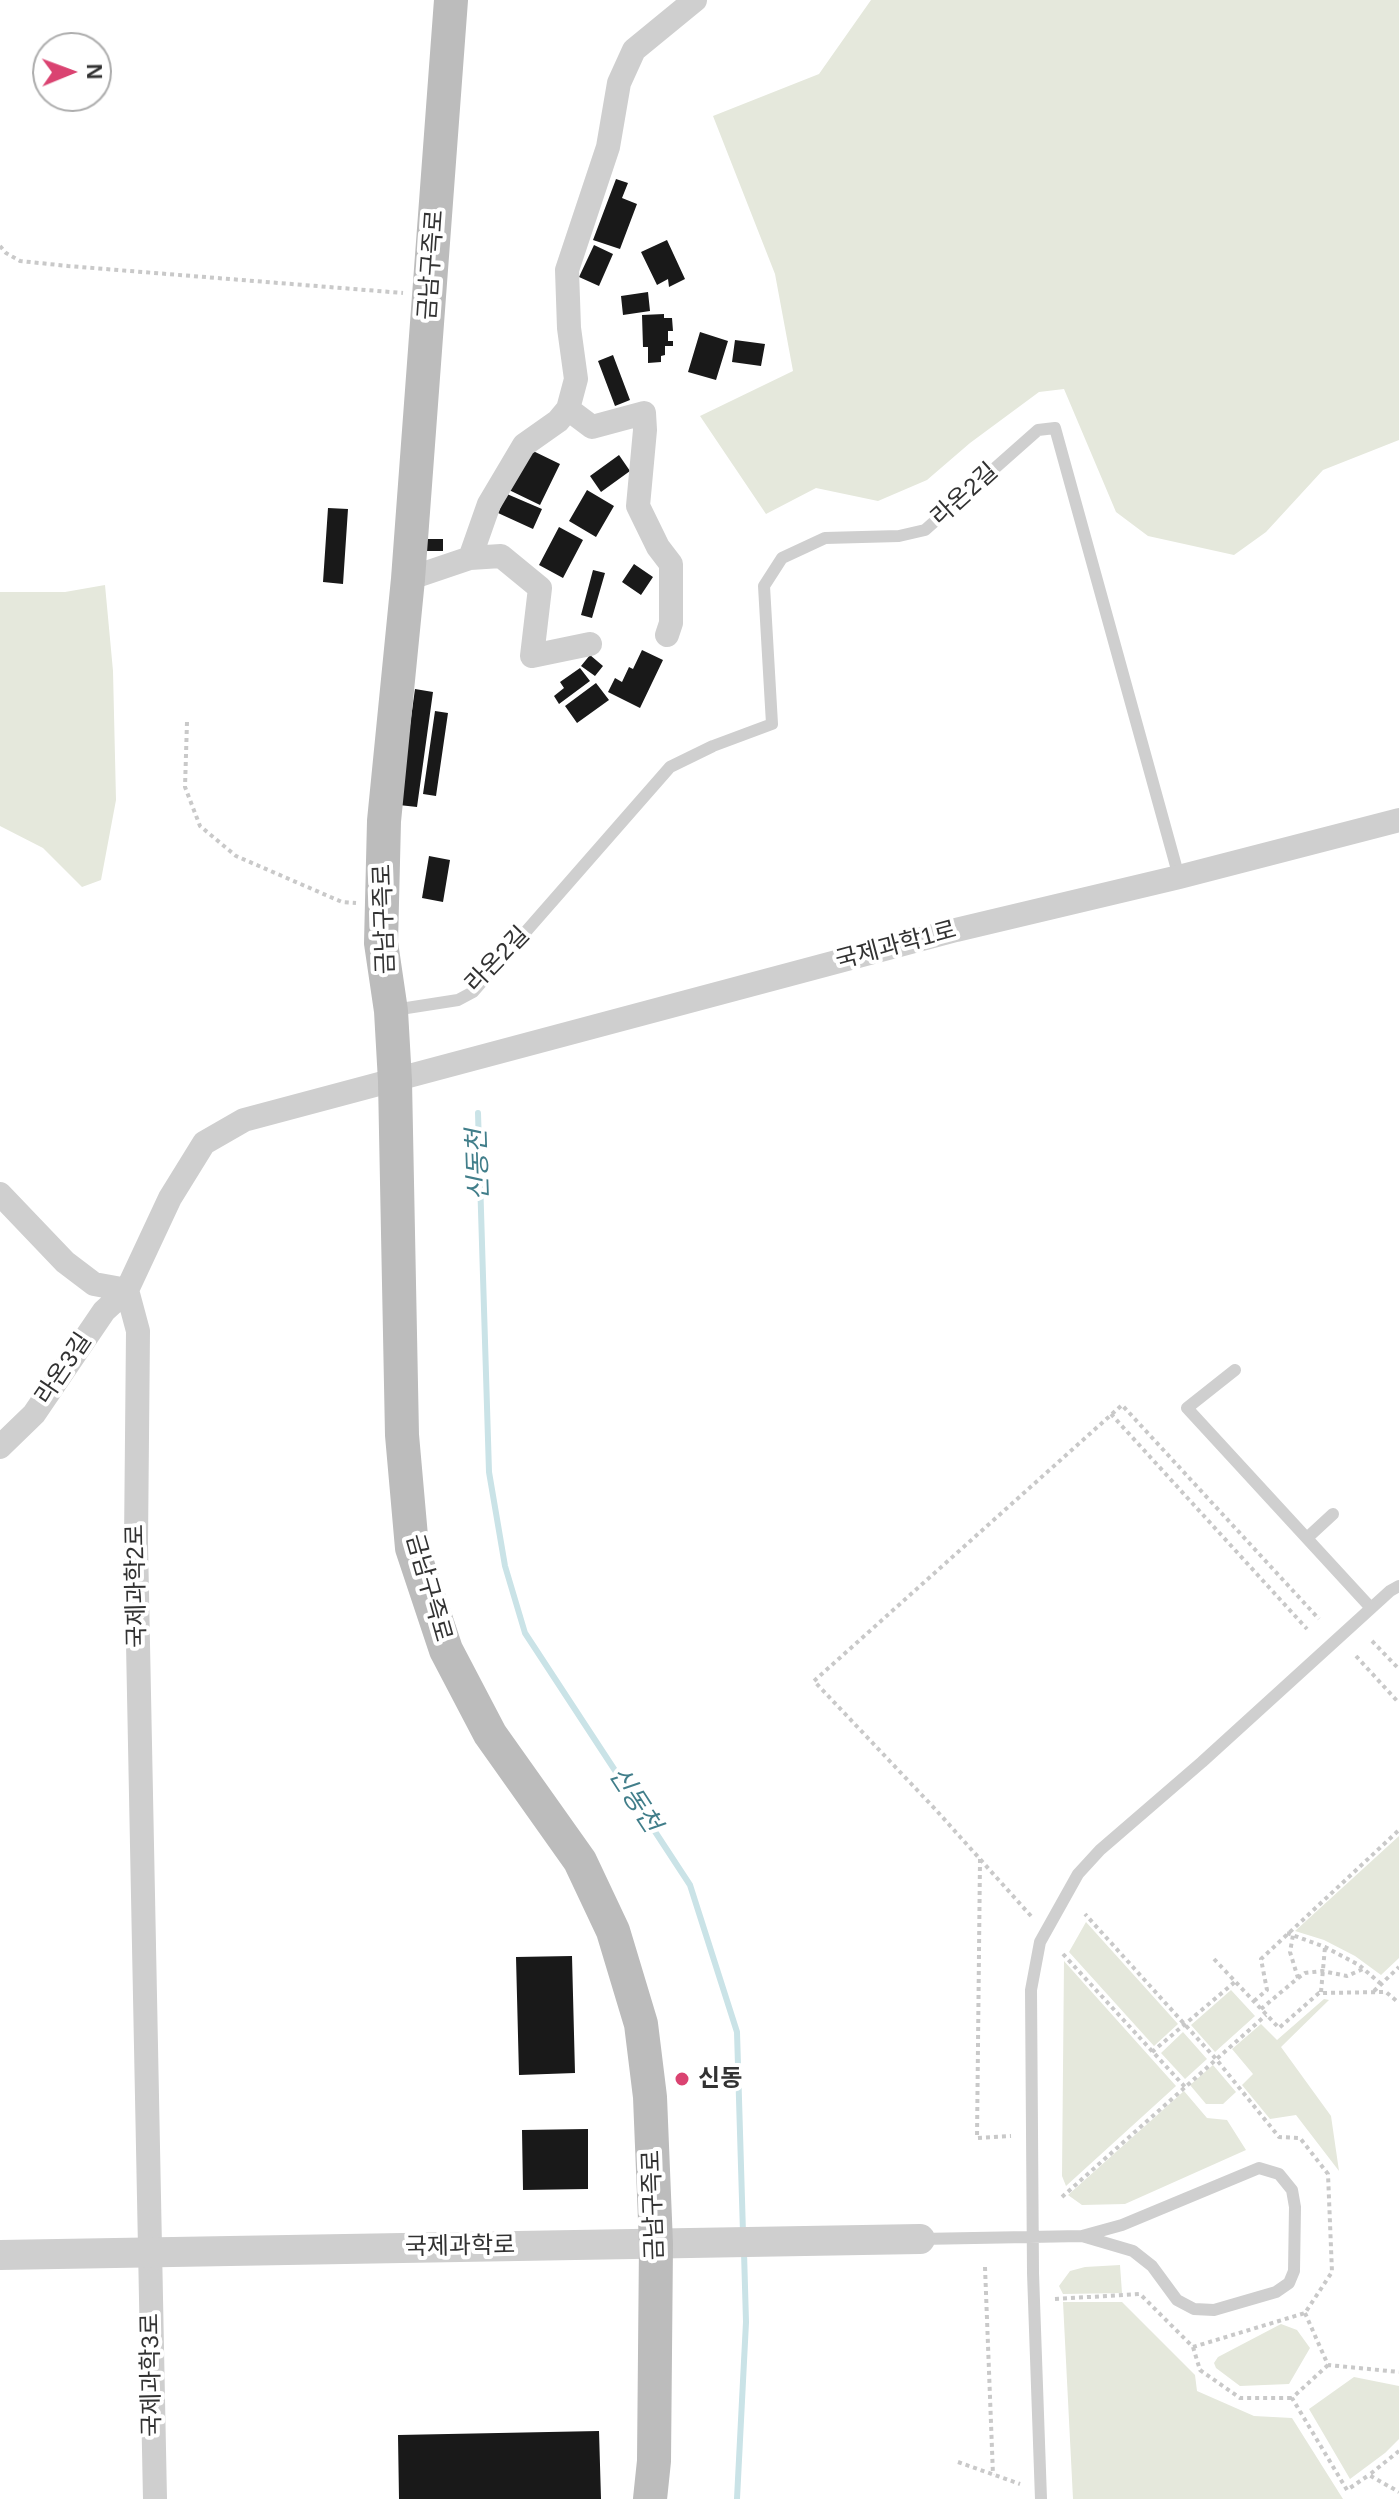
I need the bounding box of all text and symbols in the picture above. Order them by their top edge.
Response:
north arrow [32,32,112,112]
text: N [82,63,107,80]
street label: 금남구즉로 [414,209,450,321]
street label: 라온2길 [926,458,1004,532]
street label: 금남구즉로 [369,863,401,975]
street label: 국제과학1로 [833,916,959,976]
street label: 라온2길 [460,921,536,999]
water label: 신동천 [462,1129,496,1201]
street label: 라온3길 [30,1328,98,1410]
street label: 국제과학2로 [122,1524,152,1648]
street label: 금남구즉로 [399,1531,457,1645]
water label: 신동천 [601,1761,667,1839]
place label: 신동 [698,2065,742,2093]
marker: 신동 [673,2070,691,2088]
street label: 금남구즉로 [638,2149,670,2261]
street label: 국제과학로 [405,2232,515,2262]
street label: 국제과학3로 [137,2313,167,2437]

